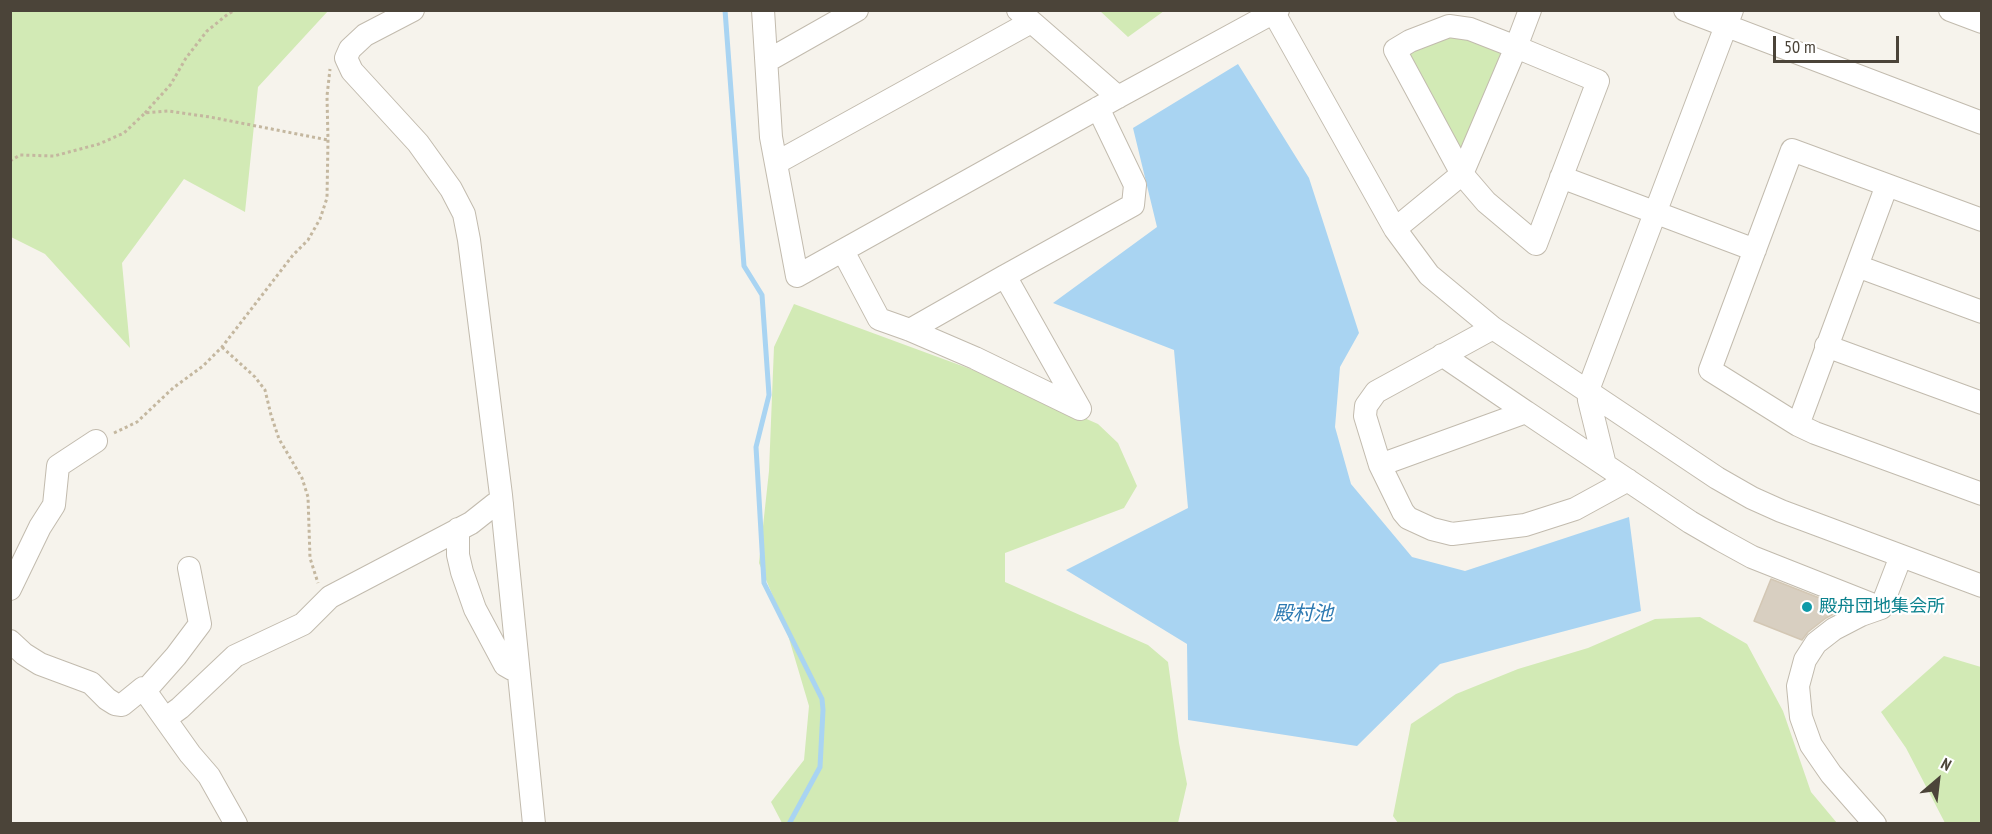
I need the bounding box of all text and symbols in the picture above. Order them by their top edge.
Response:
scale bar [1776,24,1902,62]
text: 50 m [1784,35,1816,58]
place label: 殿舟団地集会所 [1819,596,1945,618]
marker: 殿舟団地集会所 [1800,600,1814,614]
water label: 殿村池 [1273,602,1333,626]
north arrow [1908,750,1968,810]
text: N [1938,753,1955,775]

